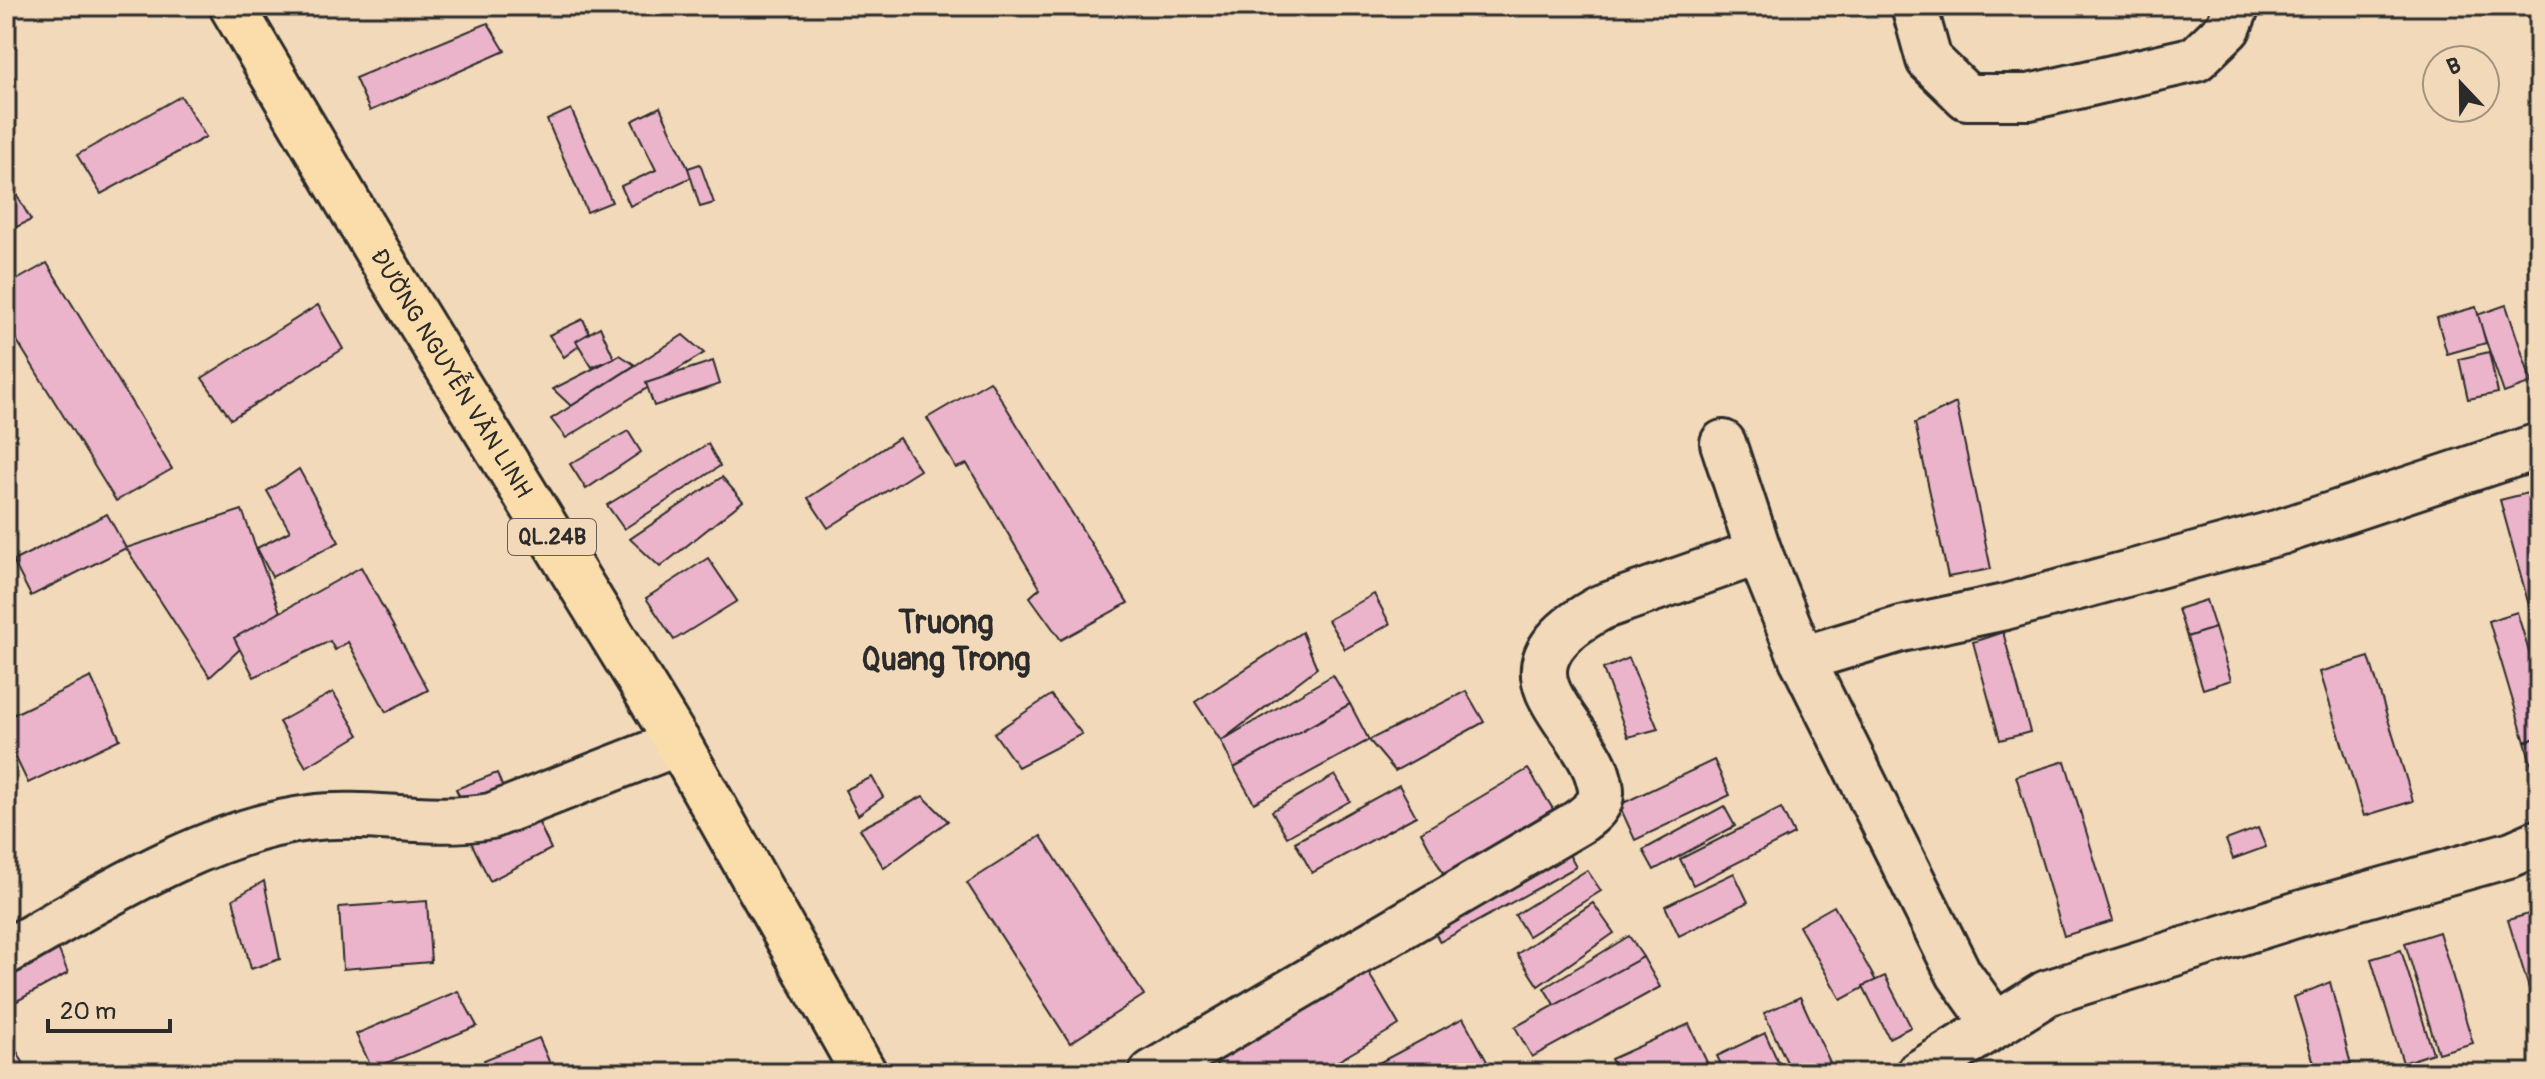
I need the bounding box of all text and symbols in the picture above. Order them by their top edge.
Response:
north arrow [2421,44,2501,124]
text: B [2443,51,2465,82]
street label: ĐƯỜNG NGUYỄN VĂN LINH [364,244,539,503]
road number: QL.24B [508,519,596,555]
district label: Truong Quang Trong [861,603,1031,680]
scale bar [48,983,170,1033]
text: 20 m [60,997,116,1026]

